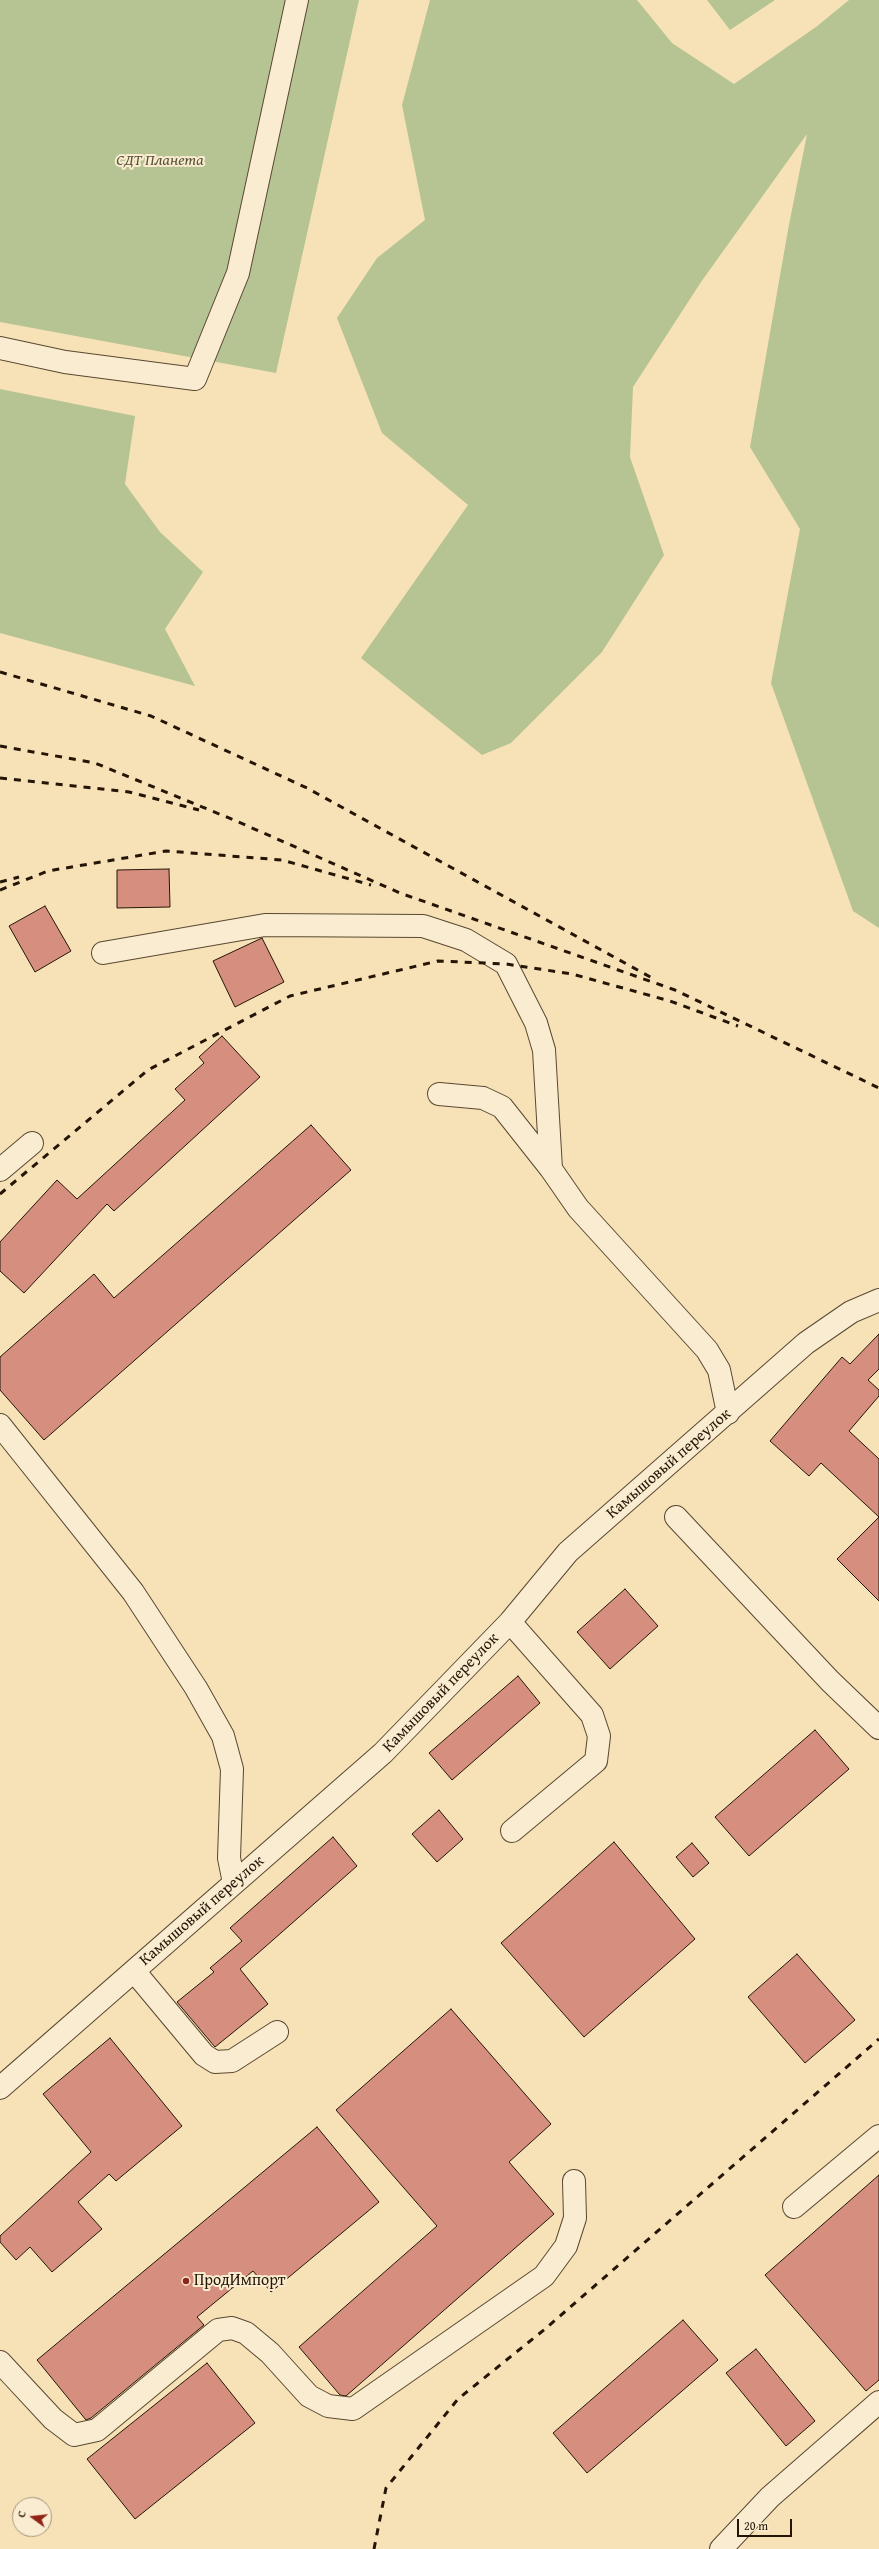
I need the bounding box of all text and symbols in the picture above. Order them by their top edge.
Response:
park label: СДТ Планета [116,151,204,171]
street label: Камышовый переулок [603,1405,735,1523]
street label: Камышовый переулок [379,1629,503,1757]
street label: Камышовый переулок [136,1852,268,1970]
place label: ПродИмпорт [194,2271,286,2291]
marker: ПродИмпорт [181,2276,191,2286]
north arrow [12,2497,52,2537]
text: С [13,2509,30,2519]
scale bar [739,2511,794,2537]
text: 20 m [744,2517,768,2534]

